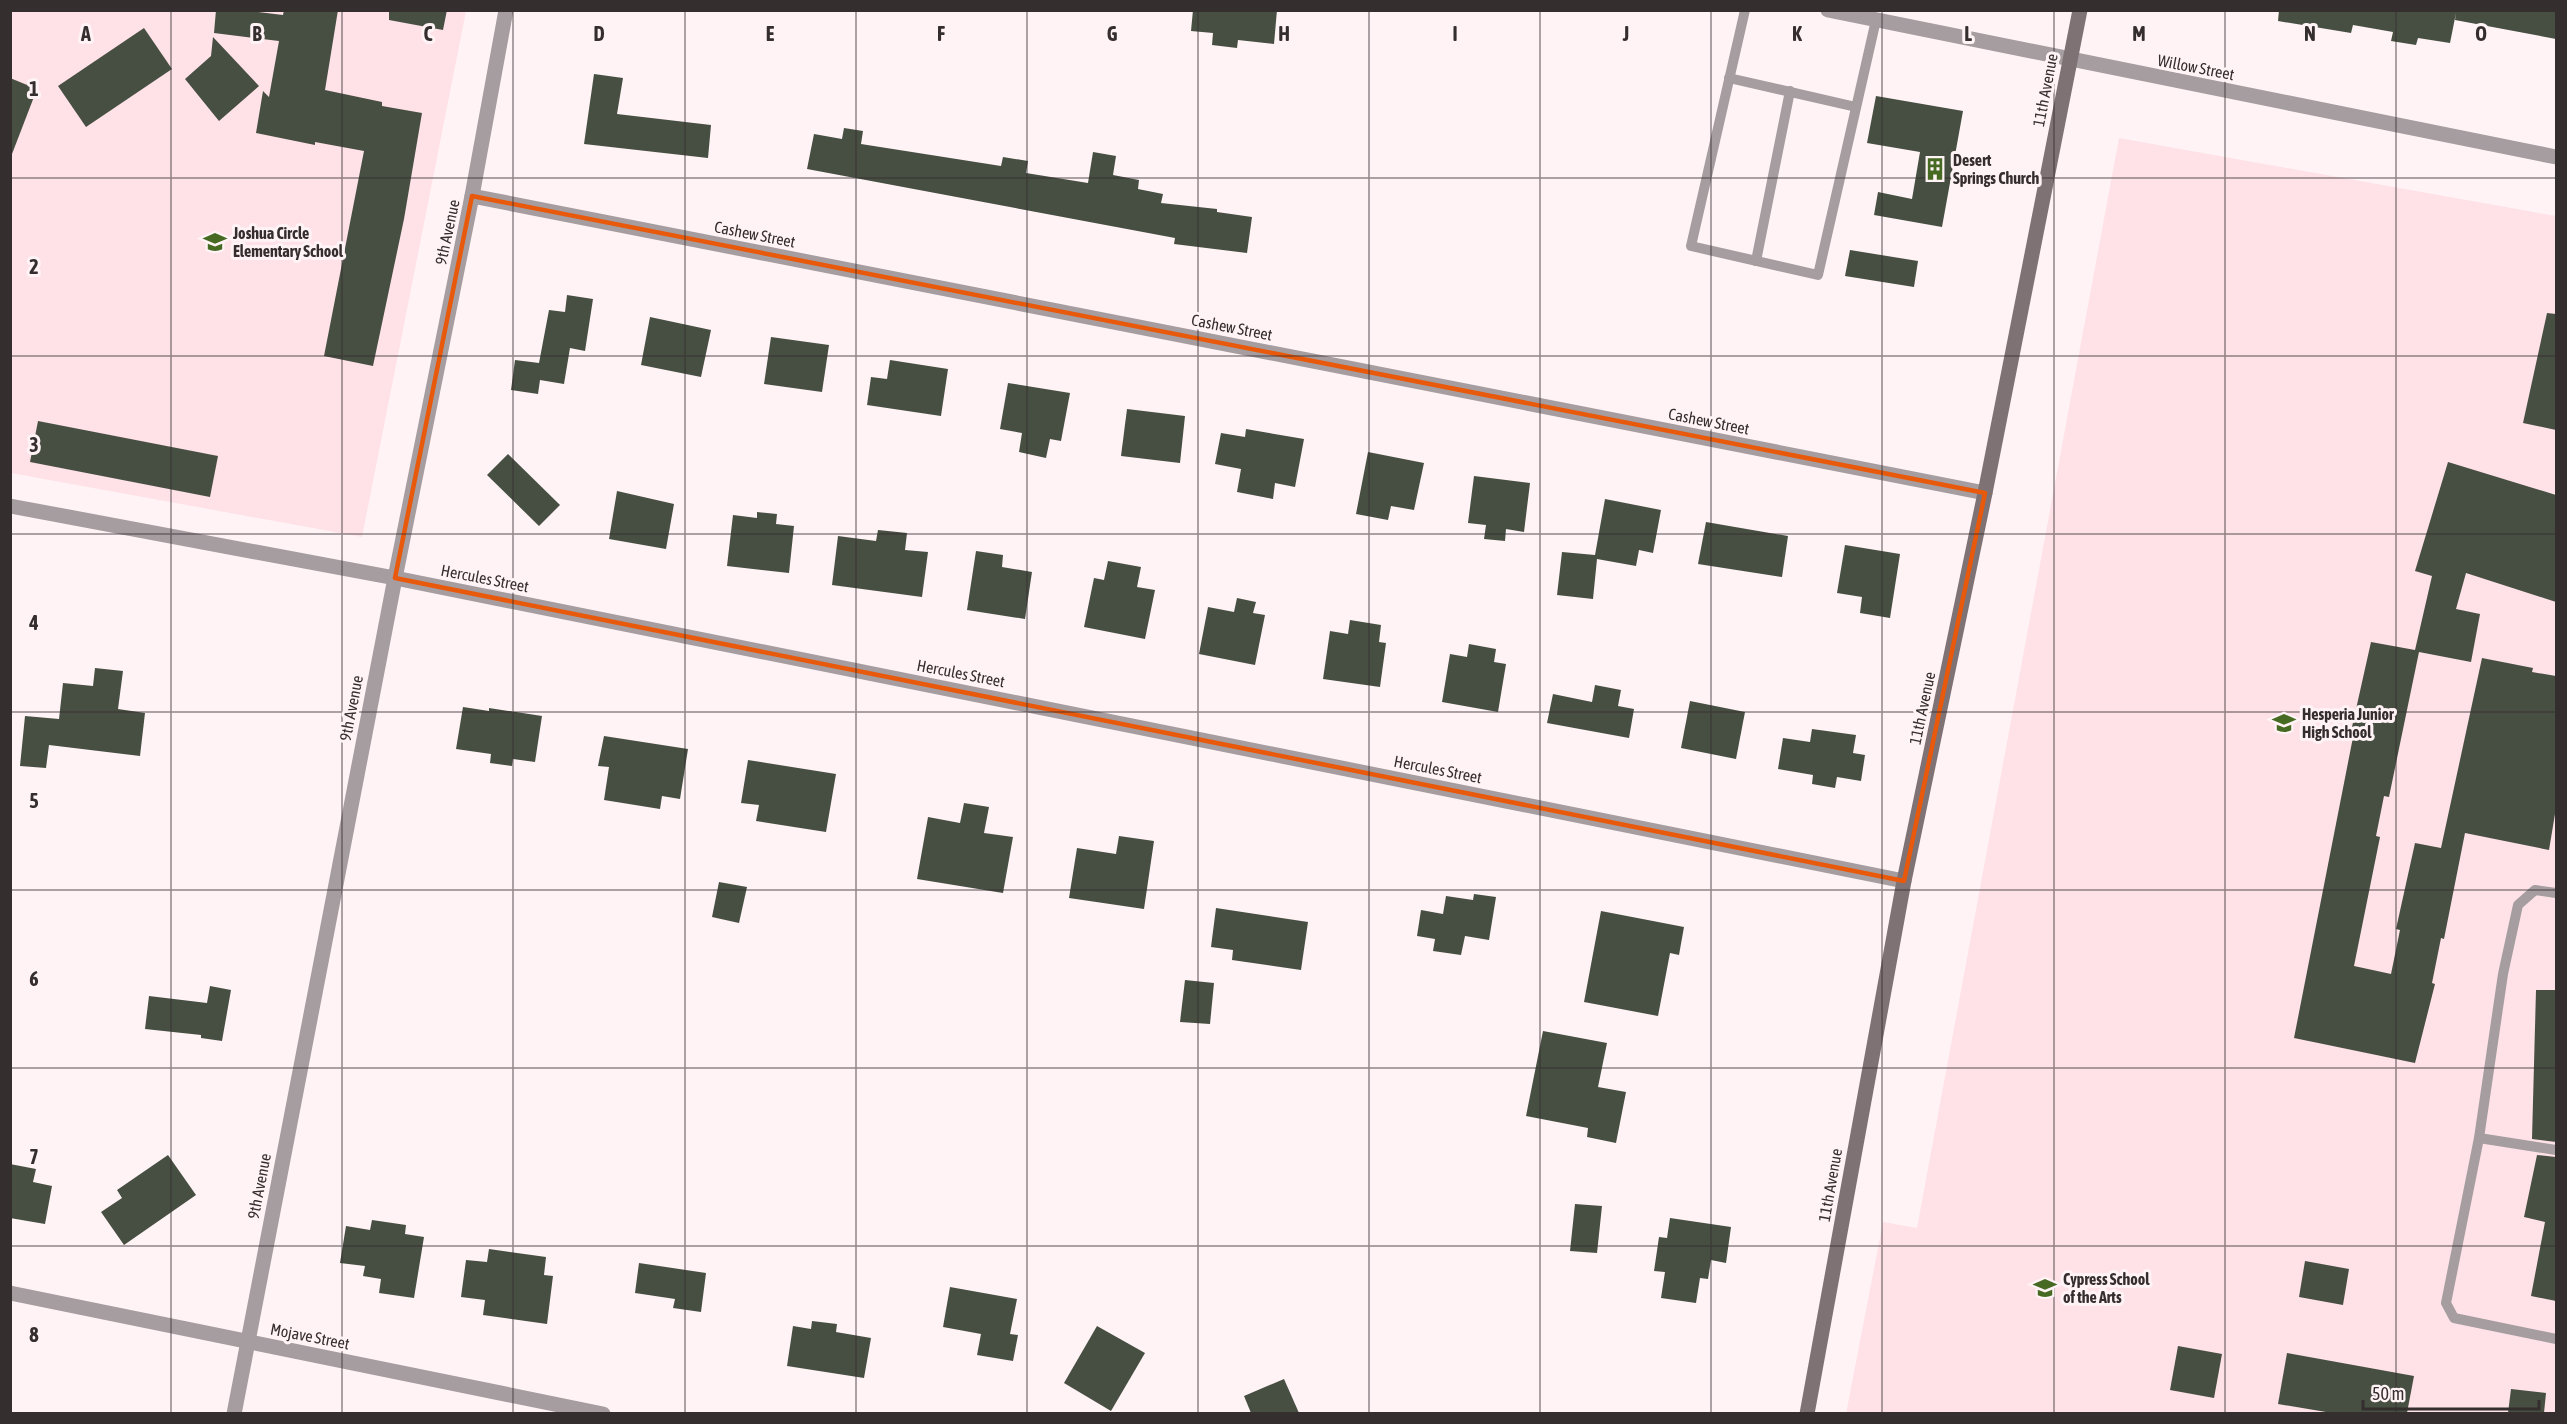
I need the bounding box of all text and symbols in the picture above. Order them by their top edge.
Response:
text: A [80,22,91,45]
text: B [252,22,262,45]
text: C [424,22,433,45]
text: D [593,22,605,45]
text: E [766,22,775,45]
text: F [937,22,945,45]
text: G [1107,22,1118,45]
text: H [1278,22,1290,45]
text: I [1452,22,1458,45]
text: J [1622,22,1629,45]
text: K [1792,22,1802,45]
text: L [1964,22,1972,45]
text: M [2132,22,2146,45]
text: N [2304,22,2316,45]
text: O [2475,22,2487,45]
street label: Willow Street [2156,51,2236,83]
street label: 11th Avenue [2029,52,2061,128]
text: 1 [29,77,39,100]
place label: Desert Springs Church [1953,151,2040,187]
building icon: Desert Springs Church [1922,156,1948,182]
street label: 9th Avenue [431,198,463,266]
street label: Cashew Street [713,217,797,251]
place label: Joshua Circle Elementary School [232,224,344,260]
school or university icon: Joshua Circle Elementary School [202,229,228,255]
text: 2 [29,255,39,278]
street label: Cashew Street [1190,310,1274,344]
street label: Cashew Street [1667,404,1751,438]
text: 3 [29,433,39,456]
street label: Hercules Street [439,561,531,595]
text: 4 [28,611,39,634]
street label: Hercules Street [915,656,1007,690]
street label: 11th Avenue [1906,670,1938,746]
street label: 9th Avenue [336,674,366,742]
place label: Hesperia Junior High School [2302,705,2394,741]
school or university icon: Hesperia Junior High School [2271,710,2297,736]
street label: Hercules Street [1392,752,1484,786]
text: 5 [29,789,39,812]
text: 6 [29,967,39,990]
text: 7 [29,1145,39,1168]
street label: 11th Avenue [1815,1147,1845,1223]
street label: 9th Avenue [244,1152,274,1220]
place label: Cypress School of the Arts [2063,1270,2150,1306]
school or university icon: Cypress School of the Arts [2032,1275,2058,1301]
street label: Mojave Street [269,1319,352,1354]
text: 8 [29,1323,39,1346]
scale bar [2363,1373,2538,1411]
text: 50 m [2372,1383,2404,1404]

